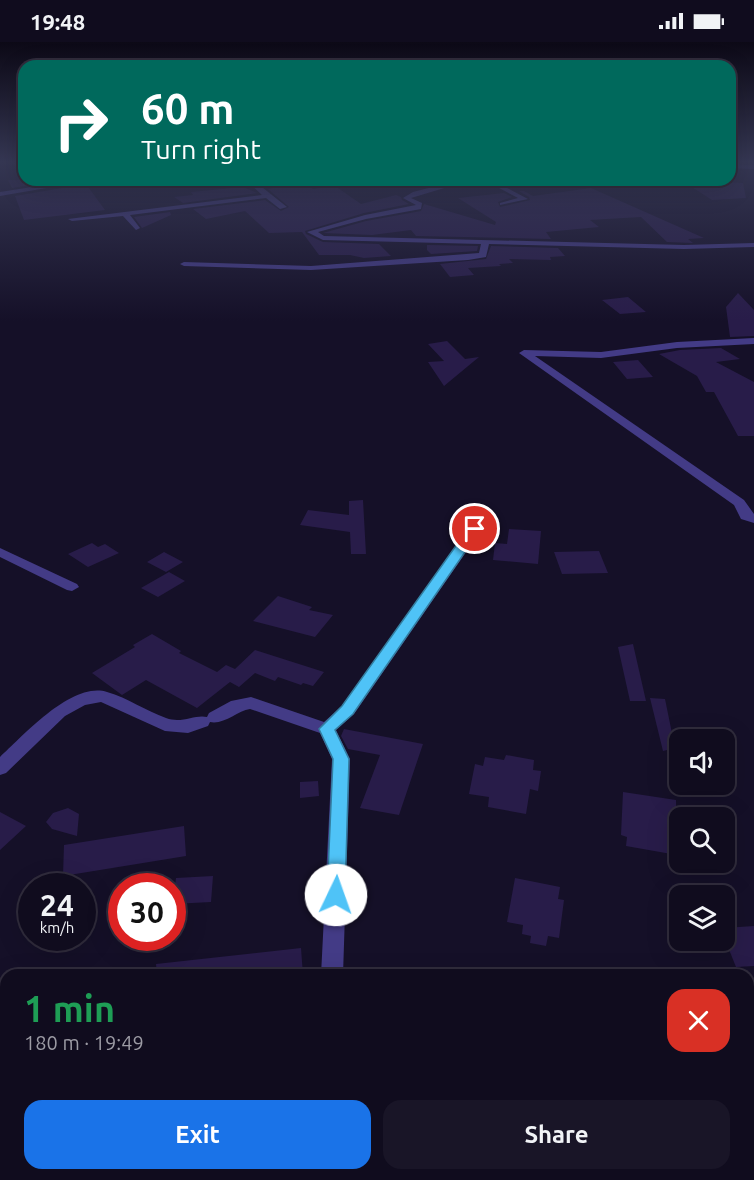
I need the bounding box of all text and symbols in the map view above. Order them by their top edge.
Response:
text: 19:48 [30,9,85,34]
icon: right [42,84,120,162]
text: 60 m [141,85,235,132]
text: Turn right [141,134,261,164]
pin [449,503,500,554]
icon: arrive [458,512,491,545]
map controls [669,729,735,951]
button: sound [669,729,735,795]
button: search [669,807,735,873]
position arrow [304,863,368,927]
speed limit sign: 30 [108,873,186,951]
button: layers [669,885,735,951]
text: 24 [40,888,74,922]
text: km/h [40,919,74,936]
text: 1 min [24,988,115,1029]
button: close [667,989,730,1052]
text: 180 m · 19:49 [24,1031,144,1054]
button: Exit [24,1100,371,1169]
button: Share [383,1100,730,1169]

